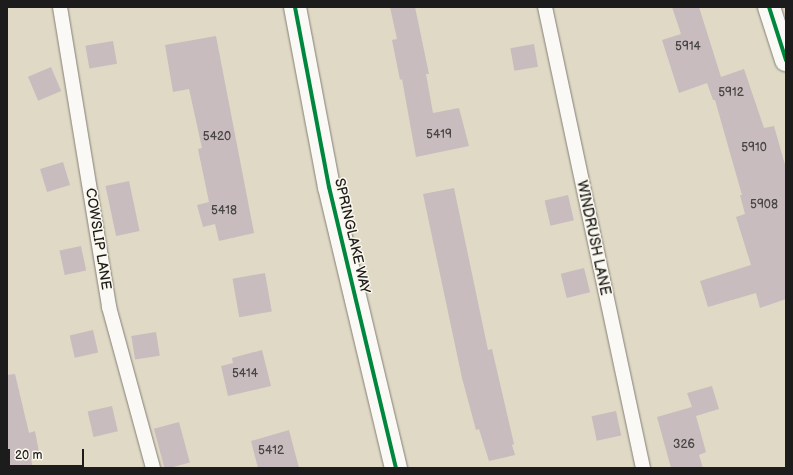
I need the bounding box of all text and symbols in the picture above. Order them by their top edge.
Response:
house number: 5914 [675,40,701,54]
house number: 5912 [718,86,744,100]
house number: 5419 [426,128,452,142]
house number: 5420 [203,130,231,144]
house number: 5910 [741,141,767,155]
street label: SPRINGLAKE WAY [331,176,373,296]
street label: WINDRUSH LANE [573,179,613,297]
street label: COWSLIP LANE [82,187,114,291]
house number: 5908 [750,198,778,212]
house number: 5418 [211,204,237,218]
house number: 5414 [232,367,258,381]
house number: 326 [673,438,695,452]
scale bar [10,441,86,467]
house number: 5412 [258,444,284,458]
text: 20 m [15,448,42,463]

